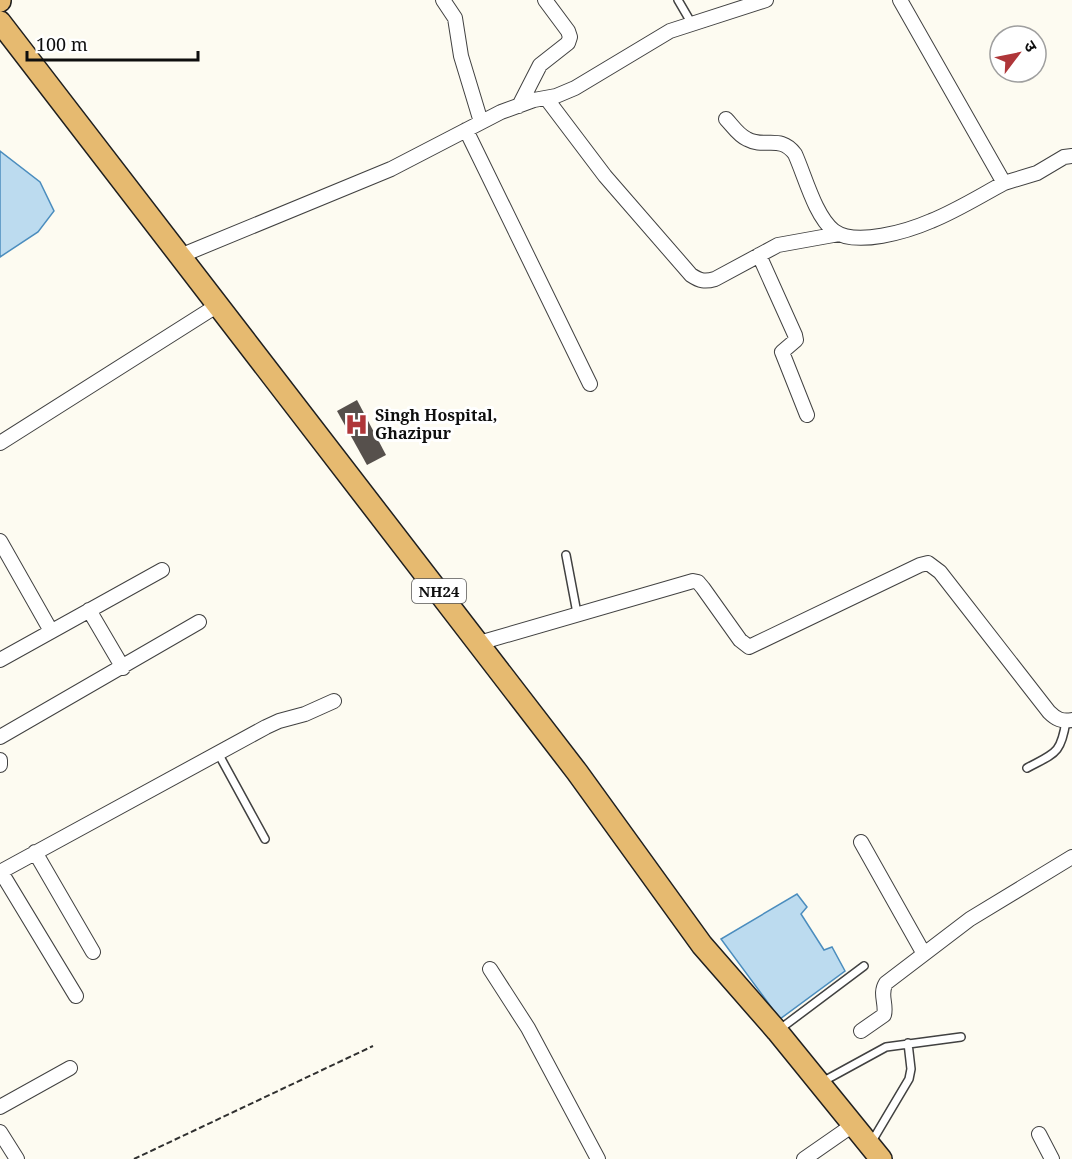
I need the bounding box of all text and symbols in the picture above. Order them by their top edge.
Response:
scale bar [27,24,198,62]
north arrow [988,24,1048,84]
text: 100 m [36,32,88,56]
text: उ [1019,36,1043,56]
place label: Singh Hospital, Ghazipur [375,404,497,444]
hospital icon: Singh Hospital, Ghazipur [344,411,370,437]
road number: NH24 [412,579,466,603]

